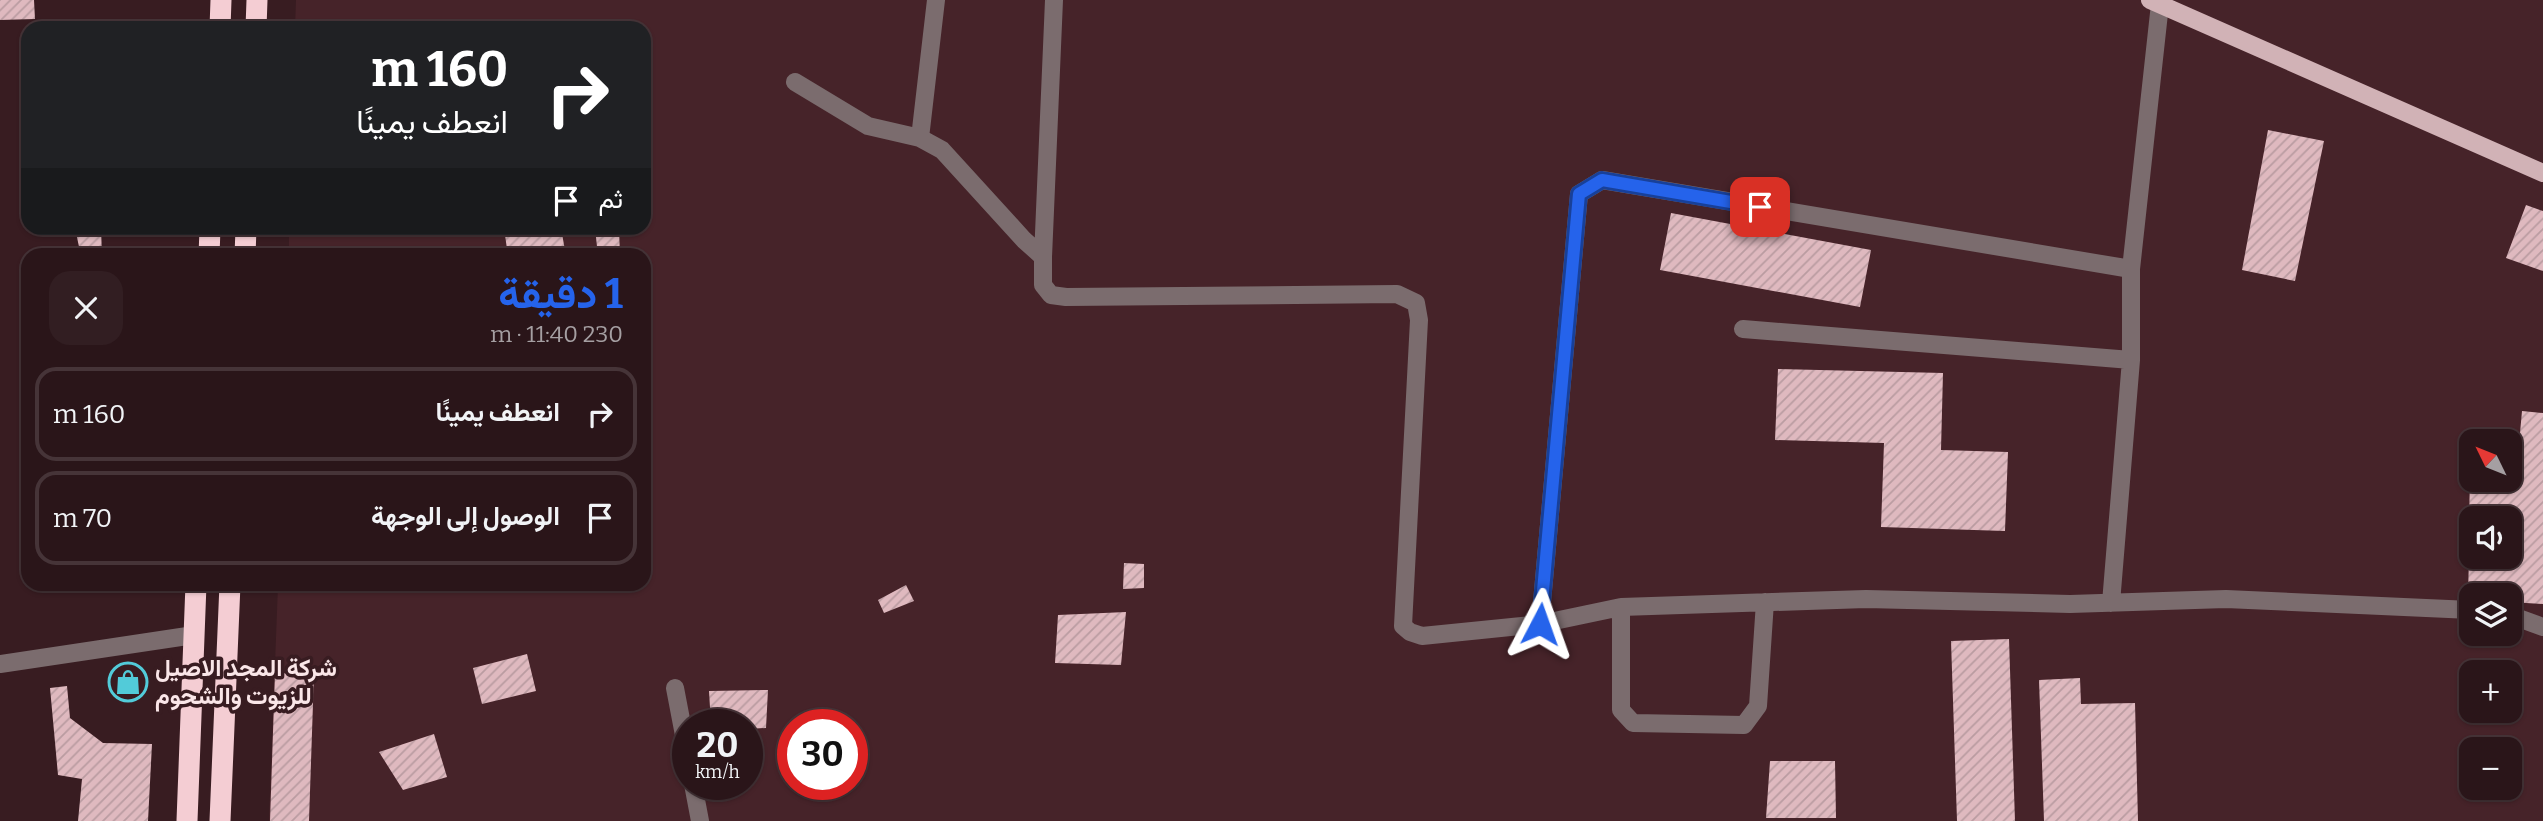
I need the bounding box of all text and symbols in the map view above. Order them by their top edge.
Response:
text: 160 m [371,40,508,99]
icon: right [532,49,623,140]
text: انعطف يمينًا [356,103,508,141]
pin [1730,177,1790,237]
icon: arrive [547,182,585,220]
text: ثم [599,184,623,215]
icon: arrive [1741,188,1779,226]
text: 1 دقيقة [498,269,623,319]
button: close [49,271,123,345]
text: 230 m · 11:40 [490,320,623,348]
icon: right [581,395,619,433]
text: انعطف يمينًا [435,397,560,428]
text: 160 m [53,399,126,430]
north arrow [2459,429,2522,492]
map controls [2459,429,2522,800]
icon: arrive [581,499,619,537]
text: الوصول إلى الوجهة [371,501,560,532]
text: 70 m [53,503,112,534]
button: sound [2459,506,2522,569]
button: layers [2459,583,2522,646]
position arrow [1503,587,1577,661]
place label: شركة المجد الاصيل للزيوت والشحوم [155,654,337,712]
button: + [2459,660,2522,723]
shop icon: شركة المجد الاصيل للزيوت والشحوم [107,661,149,703]
speed limit sign: 30 [777,709,868,800]
text: 20 [697,724,738,766]
button: − [2459,737,2522,800]
text: km/h [695,761,740,783]

